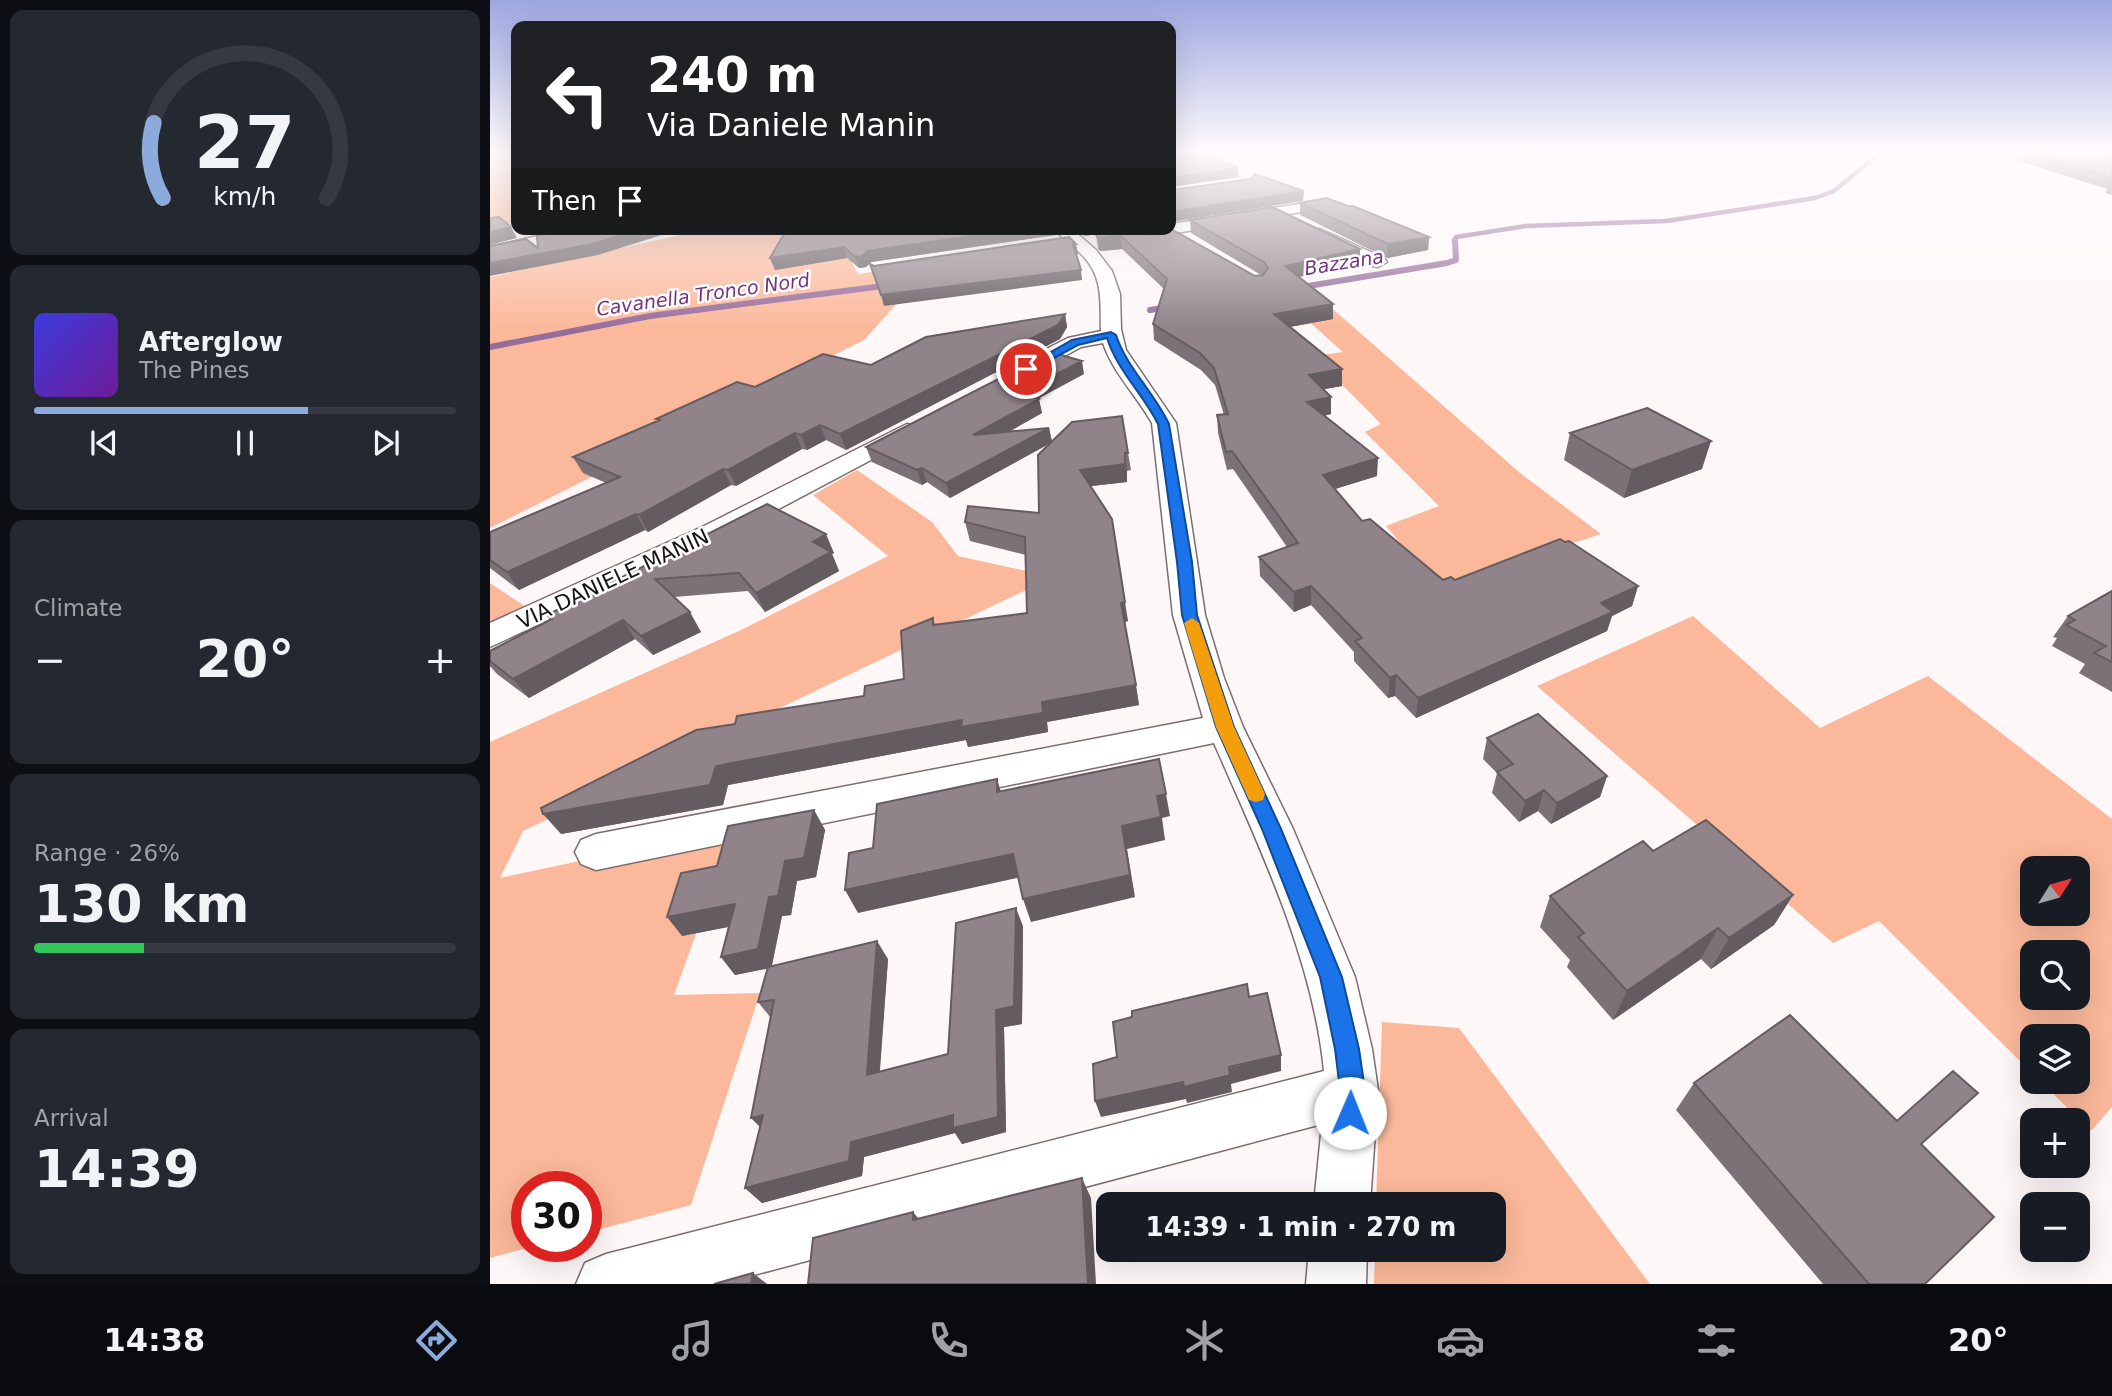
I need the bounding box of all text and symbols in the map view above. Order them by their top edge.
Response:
text: 240 m [647,47,817,104]
icon: left [532,49,623,140]
text: 27 [194,101,296,186]
text: Via Daniele Manin [647,106,935,144]
text: km/h [213,182,277,211]
icon: arrive [611,182,649,220]
text: Then [532,186,597,216]
water label: Bazzana [1303,245,1385,279]
water label: Cavanella Tronco Nord [595,268,812,320]
text: Afterglow [139,327,283,357]
pin [996,339,1056,399]
icon: arrive [1007,350,1045,388]
text: The Pines [139,357,250,383]
icon: previous [85,424,123,462]
icon: pause [226,424,264,462]
icon: next [367,424,405,462]
street label: VIA DANIELE MANIN [513,524,713,634]
text: Climate [34,595,123,621]
text: 20° [196,629,294,689]
text: − [34,638,66,682]
text: + [424,638,456,682]
text: Range · 26% [34,840,180,866]
north arrow [2020,856,2090,926]
map controls [2020,856,2090,1262]
text: 130 km [34,874,249,934]
button: search [2020,940,2090,1010]
button: layers [2020,1024,2090,1094]
position arrow [1313,1076,1387,1150]
text: Arrival [34,1105,109,1131]
button: + [2020,1108,2090,1178]
text: 14:39 [34,1139,200,1199]
speed limit sign: 30 [511,1171,602,1262]
button: − [2020,1192,2090,1262]
text: 14:39 · 1 min · 270 m [1146,1212,1456,1242]
icon: directions [412,1316,461,1365]
icon: music [668,1316,717,1365]
icon: phone [924,1316,973,1365]
icon: climate [1180,1316,1229,1365]
icon: car [1436,1316,1485,1365]
icon: filters [1692,1316,1741,1365]
text: 14:38 [103,1321,205,1359]
text: 20° [1948,1321,2008,1359]

